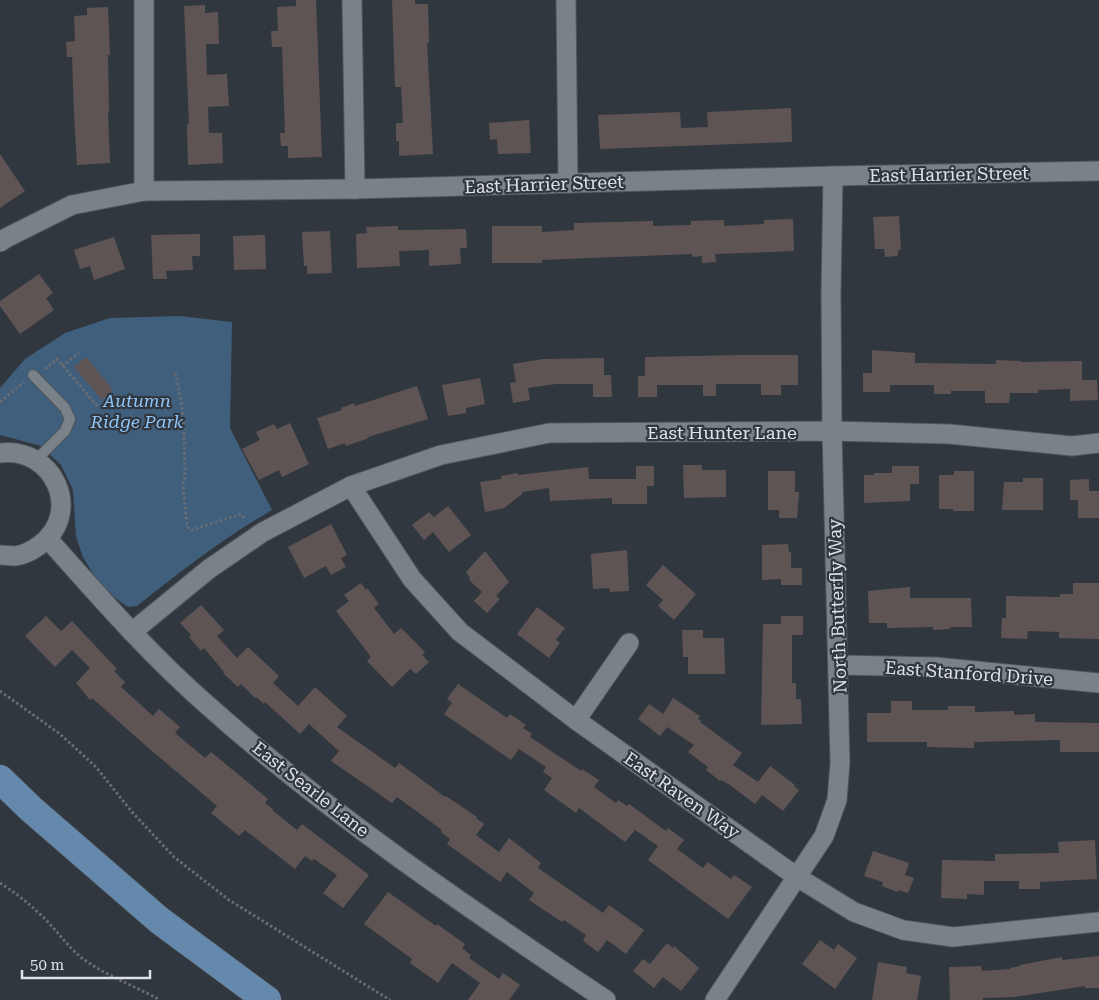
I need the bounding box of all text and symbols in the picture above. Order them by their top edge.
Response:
street label: East Harrier Street [869,162,1029,186]
street label: East Harrier Street [464,171,624,197]
park label: Autumn Ridge Park [90,390,184,432]
street label: East Hunter Lane [647,422,797,443]
street label: North Butterfly Way [823,518,851,693]
street label: East Stanford Drive [884,657,1054,689]
street label: East Searle Lane [249,737,374,841]
street label: East Raven Way [620,747,744,843]
scale bar [22,948,150,980]
text: 50 m [30,956,65,974]

